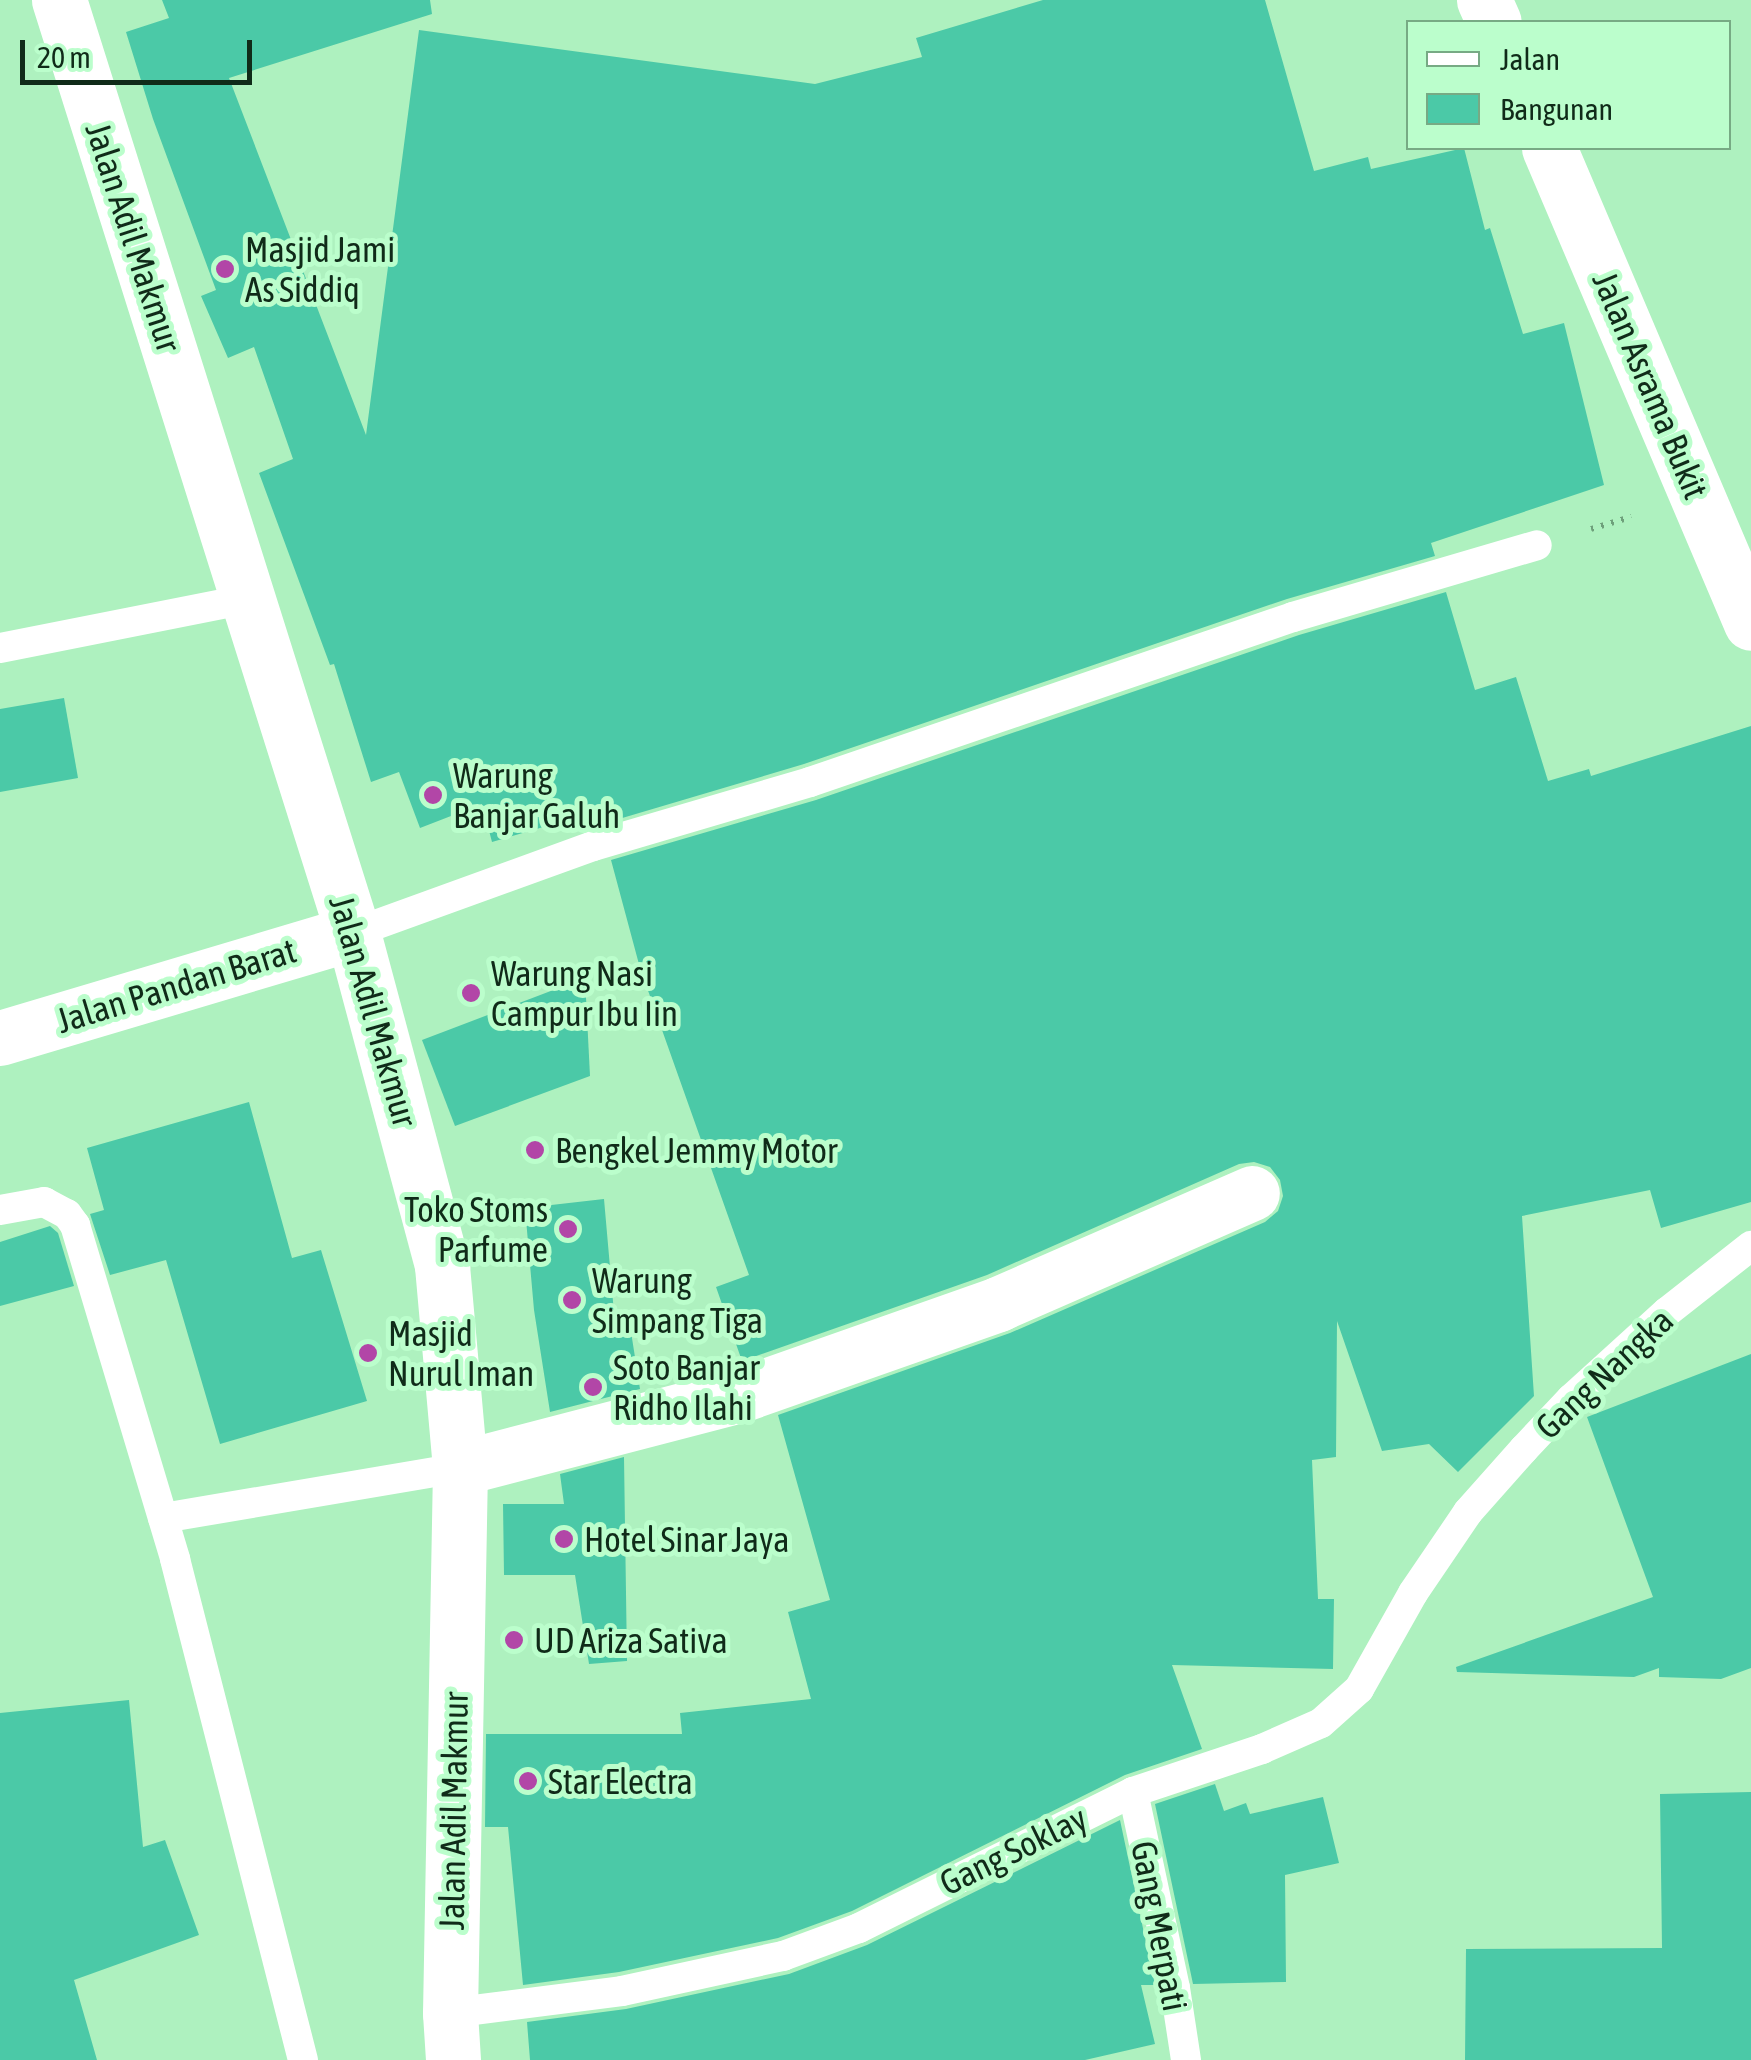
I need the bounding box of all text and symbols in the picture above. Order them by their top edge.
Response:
scale bar [25,20,258,82]
legend [1406,20,1731,150]
text: 20 m [37,40,91,74]
text: Jalan [1500,42,1560,76]
text: Bangunan [1500,92,1613,126]
street label: Jalan Adil Makmur [77,117,191,357]
place label: Masjid Jami As Siddiq [245,228,395,310]
marker: Masjid Jami As Siddiq [214,258,236,280]
street label: Jalan Asrama Bukit [1584,265,1718,505]
place label: Warung Banjar Galuh [453,754,620,836]
marker: Warung Banjar Galuh [422,784,444,806]
street label: Jalan Adil Makmur [321,891,427,1131]
street label: Jalan Pandan Barat [51,929,301,1041]
place label: Warung Nasi Campur Ibu Iin [491,952,678,1034]
marker: Warung Nasi Campur Ibu Iin [460,982,482,1004]
place label: Bengkel Jemmy Motor [555,1129,837,1171]
marker: Bengkel Jemmy Motor [524,1139,546,1161]
place label: Toko Stoms Parfume [404,1188,548,1270]
marker: Toko Stoms Parfume [557,1218,579,1240]
place label: Warung Simpang Tiga [592,1259,763,1341]
marker: Warung Simpang Tiga [561,1289,583,1311]
street label: Gang Nangka [1527,1299,1681,1447]
place label: Masjid Nurul Iman [388,1312,534,1394]
marker: Masjid Nurul Iman [357,1342,379,1364]
place label: Soto Banjar Ridho Ilahi [613,1346,760,1428]
marker: Soto Banjar Ridho Ilahi [582,1376,604,1398]
place label: Hotel Sinar Jaya [584,1518,789,1560]
marker: Hotel Sinar Jaya [553,1528,575,1550]
place label: UD Ariza Sativa [534,1619,728,1661]
marker: UD Ariza Sativa [503,1629,525,1651]
street label: Jalan Adil Makmur [430,1692,476,1930]
place label: Star Electra [548,1760,693,1802]
marker: Star Electra [517,1770,539,1792]
street label: Gang Soklay [933,1796,1093,1904]
street label: Gang Merpati [1123,1837,1197,2015]

